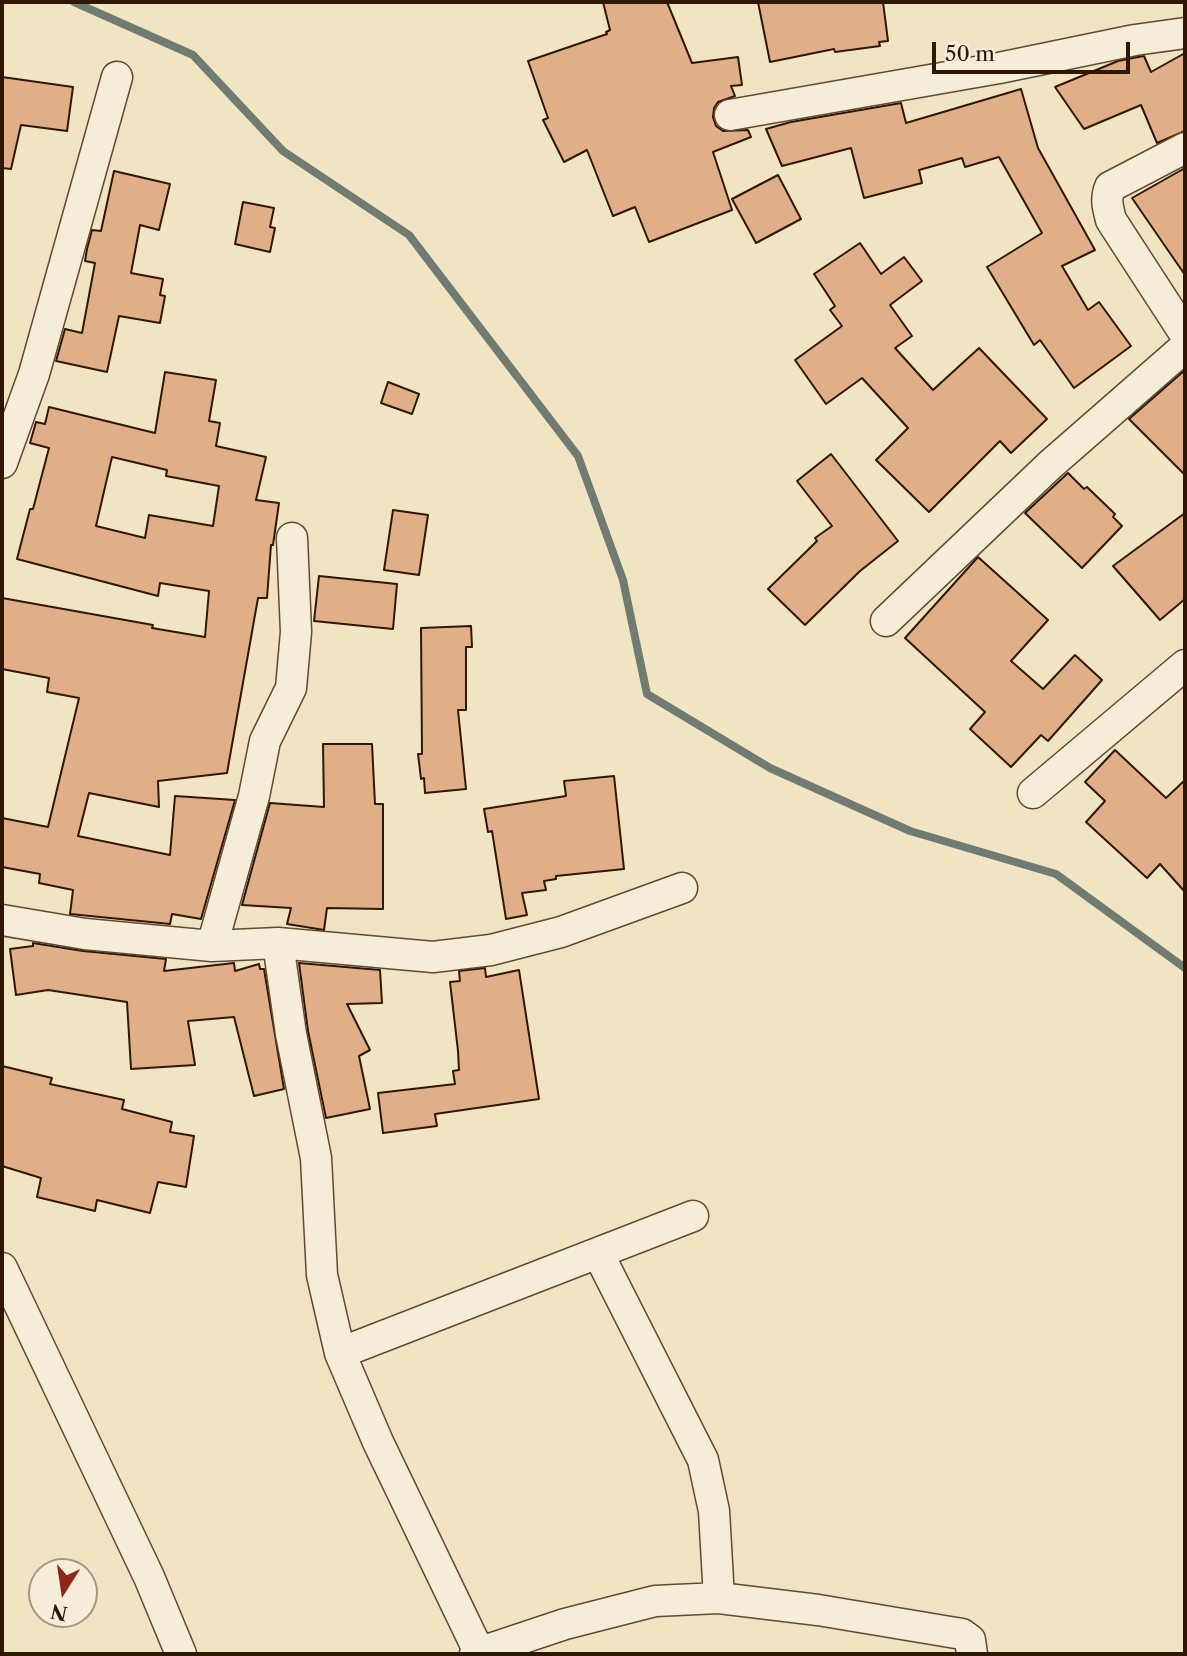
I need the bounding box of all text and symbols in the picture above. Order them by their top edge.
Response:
scale bar [935,28,1133,72]
text: 50 m [945,41,995,66]
north arrow [28,1558,98,1628]
text: N [48,1599,69,1625]

